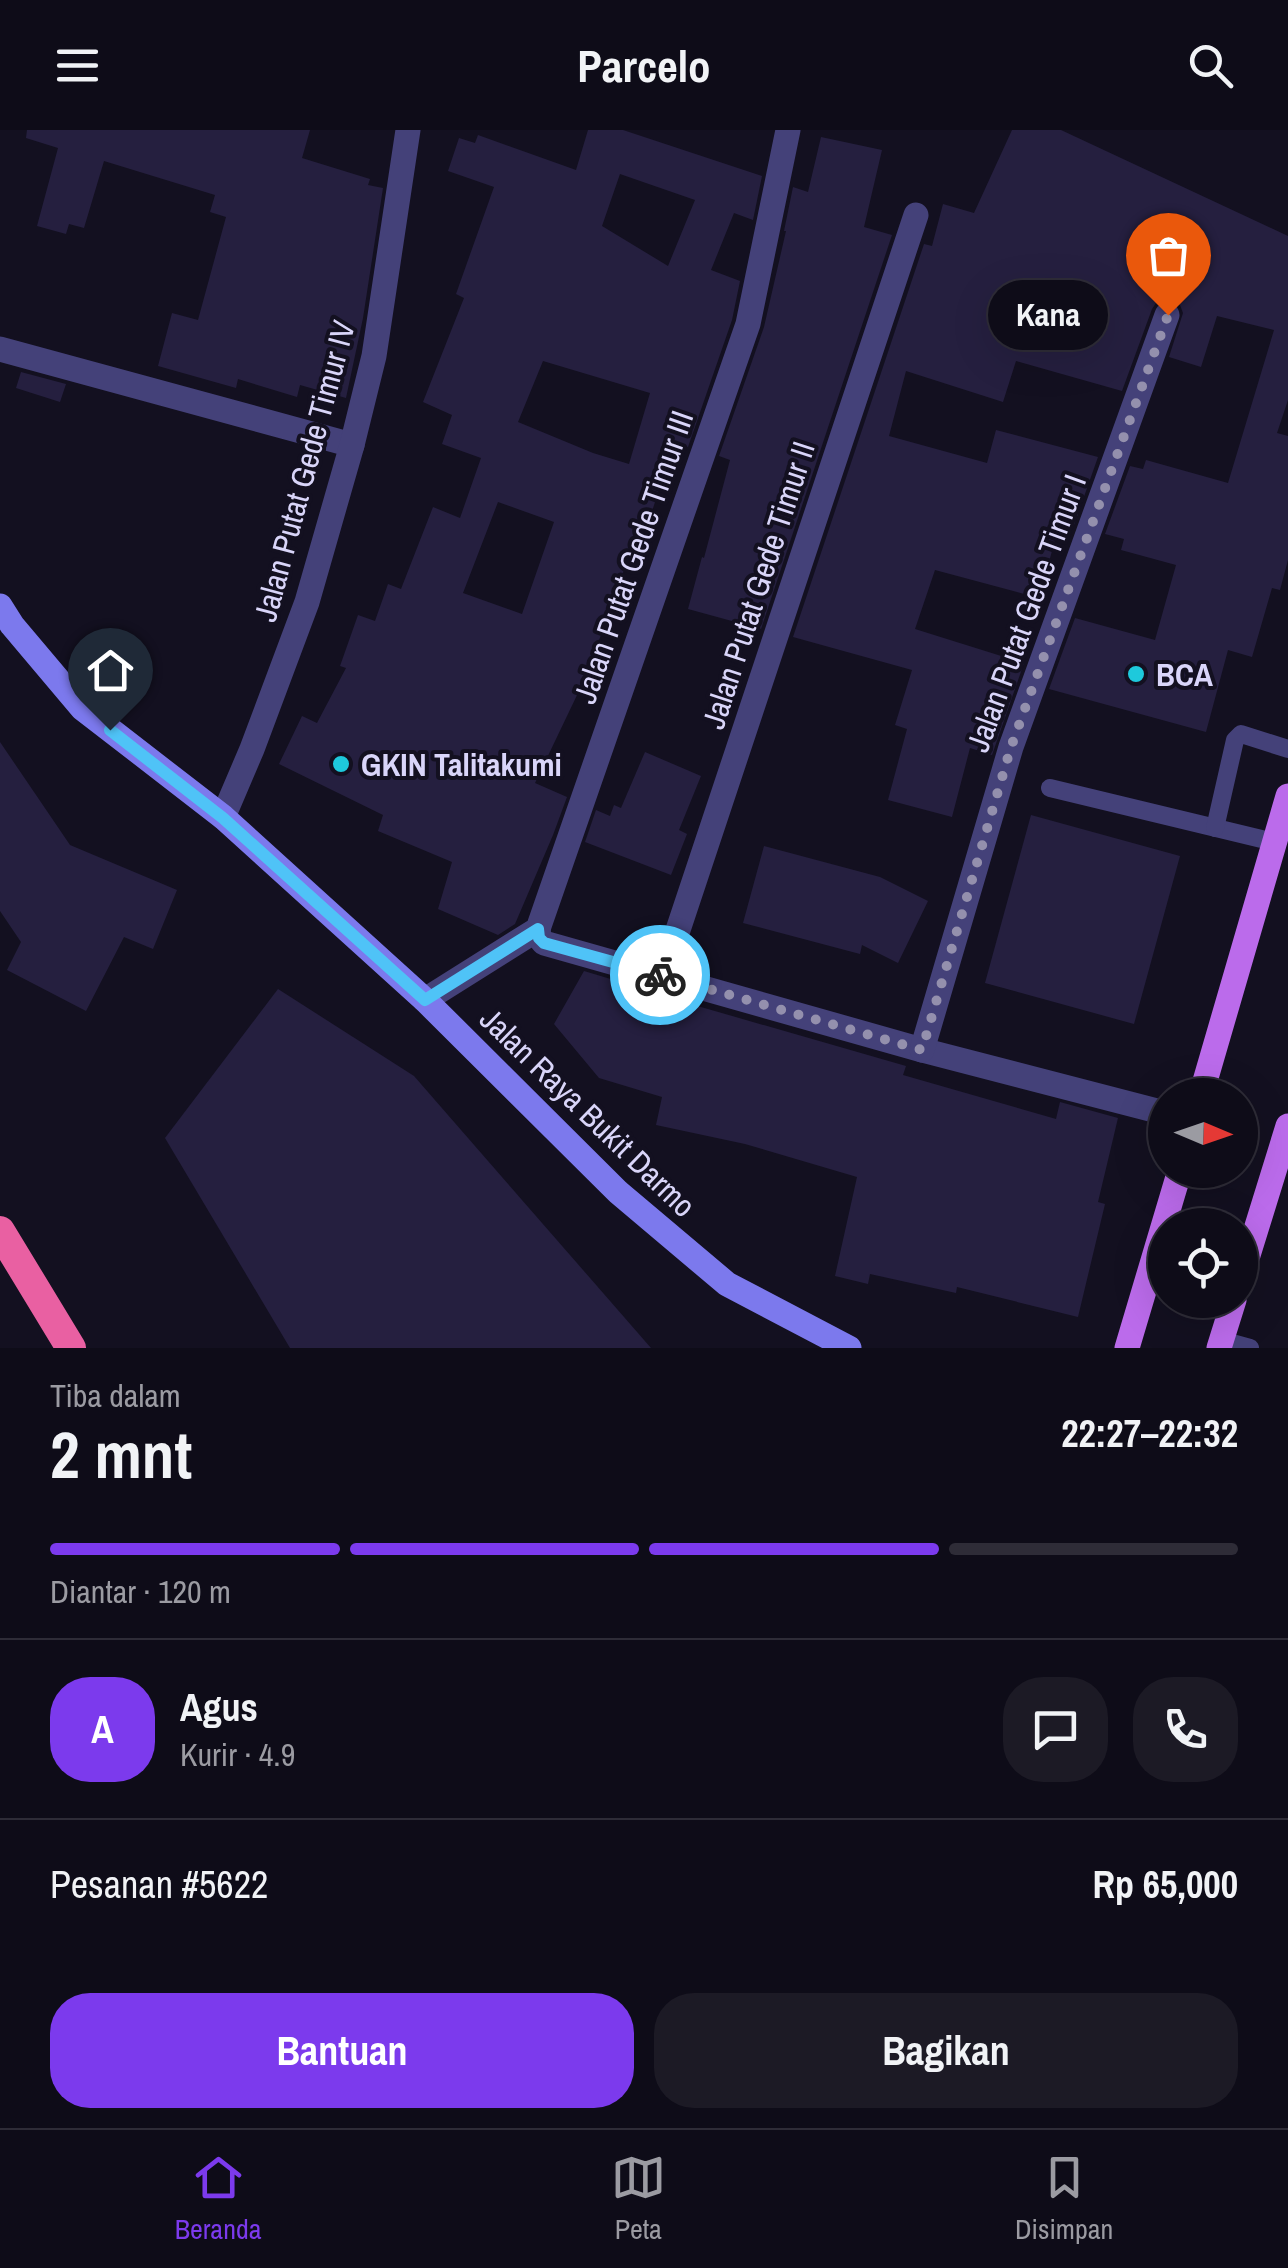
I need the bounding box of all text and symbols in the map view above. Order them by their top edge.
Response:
text: Parcelo [577,35,711,96]
icon: menu [50,38,105,93]
icon: search [1183,38,1238,93]
pin [1126,213,1211,316]
icon: bag [1141,228,1196,283]
callout: Kana [988,280,1108,350]
text: Kana [1016,293,1080,336]
street label: Jalan Putat Gede Timur IV [243,315,365,626]
street label: Jalan Putat Gede Timur III [563,405,703,709]
street label: Jalan Putat Gede Timur II [691,436,825,734]
street label: Jalan Putat Gede Timur I [956,468,1096,758]
pin [68,628,153,731]
icon: home [83,643,138,698]
place label: BCA [1156,653,1213,696]
marker: BCA [1125,663,1147,685]
place label: GKIN Talitakumi [361,743,562,786]
marker: GKIN Talitakumi [330,753,352,775]
courier [610,925,710,1025]
icon: bike [633,948,688,1003]
street label: Jalan Raya Bukit Darmo [471,998,705,1226]
north arrow [1148,1078,1258,1188]
map controls [1148,1078,1258,1318]
button: locate [1148,1208,1258,1318]
text: Tiba dalam [50,1374,181,1417]
text: 22:27–22:32 [1061,1408,1238,1459]
text: 2 mnt [50,1411,192,1498]
text: Diantar · 120 m [50,1570,231,1613]
button: chat [1003,1677,1108,1782]
button: phone [1133,1677,1238,1782]
text: Agus [180,1682,258,1733]
text: A [91,1704,114,1755]
text: Kurir · 4.9 [180,1733,295,1776]
text: Pesanan #5622 [50,1859,268,1910]
text: Rp 65,000 [1092,1859,1238,1910]
button: Bantuan [50,1993,634,2108]
button: Bagikan [654,1993,1238,2108]
tab: Beranda [175,2150,261,2248]
tab: Peta [611,2150,666,2248]
tab: Disimpan [1015,2150,1113,2248]

